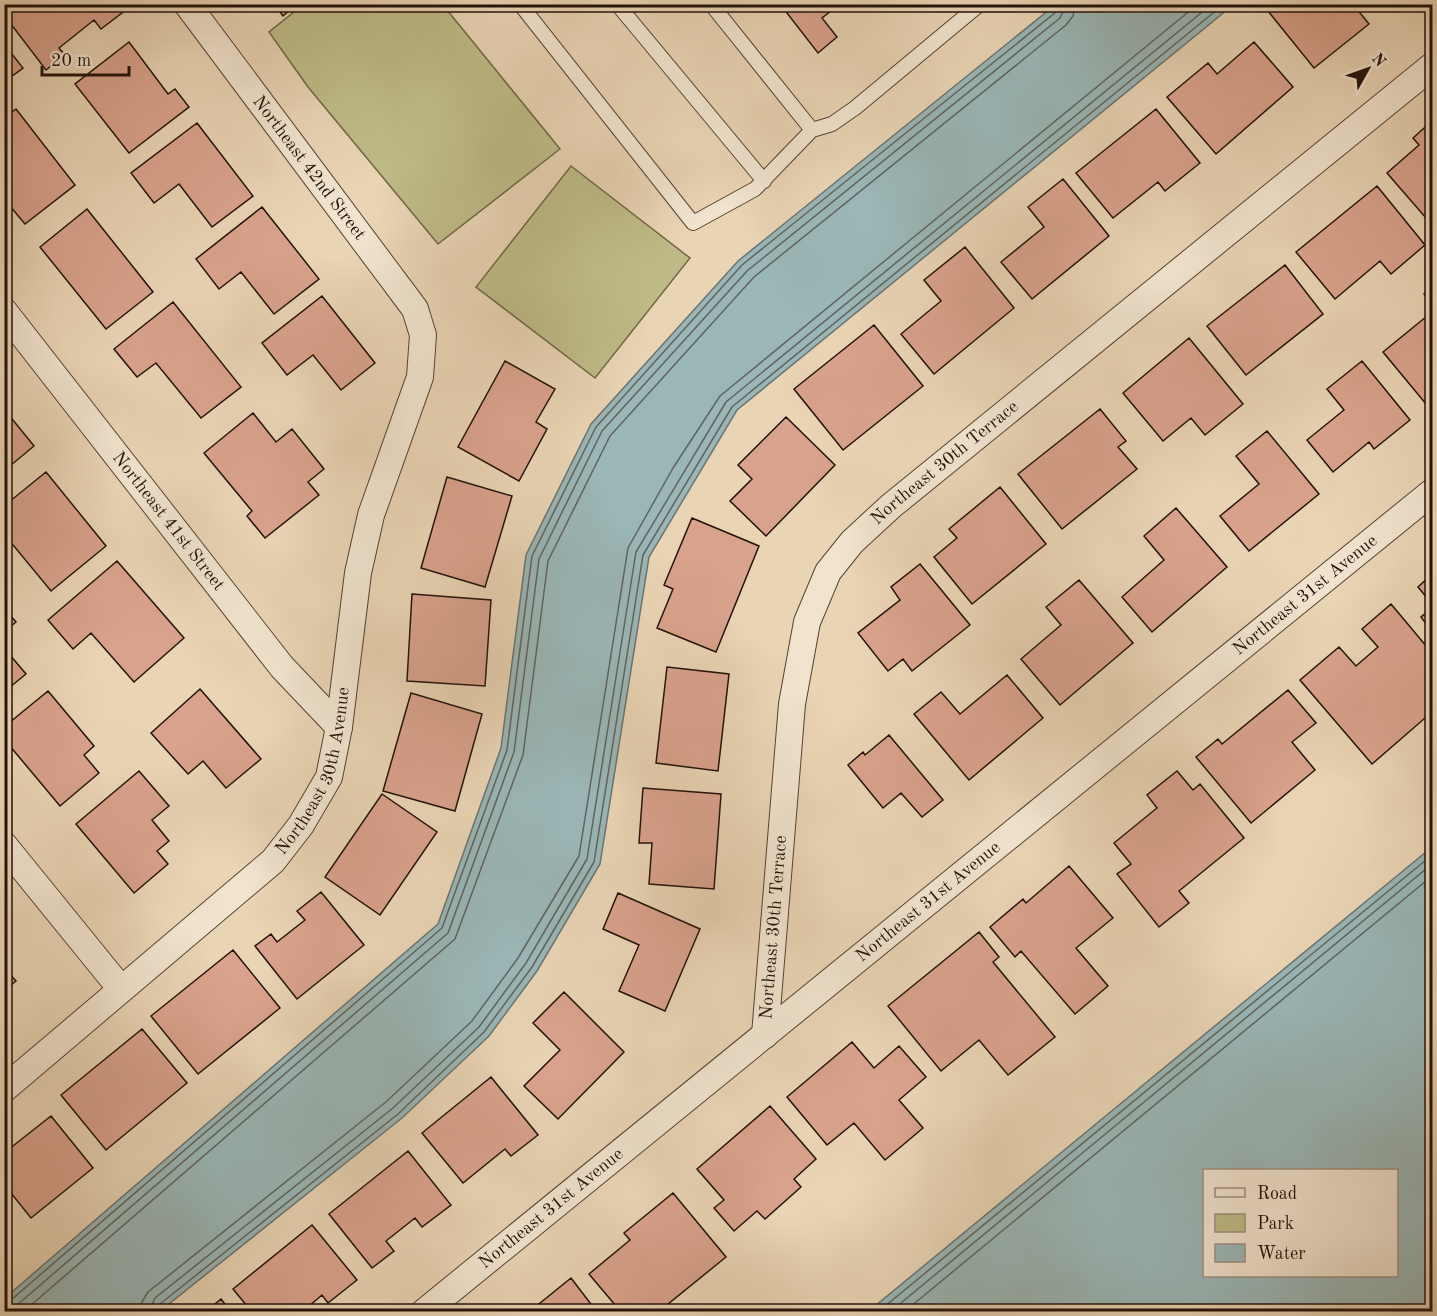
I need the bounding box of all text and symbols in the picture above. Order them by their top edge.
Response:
scale bar [42,39,129,77]
north arrow [1338,39,1398,99]
text: N [1368,51,1389,71]
text: 20 m [51,52,91,70]
street label: Northeast 42nd Street [249,93,369,243]
street label: Northeast 30th Terrace [868,397,1022,529]
street label: Northeast 41st Street [109,449,228,594]
street label: Northeast 31st Avenue [1230,531,1381,659]
street label: Northeast 30th Avenue [272,686,353,858]
street label: Northeast 30th Terrace [757,835,790,1020]
street label: Northeast 31st Avenue [853,838,1004,966]
street label: Northeast 31st Avenue [476,1145,627,1272]
legend [1203,1169,1398,1277]
text: Road [1257,1185,1297,1203]
text: Park [1257,1215,1294,1233]
text: Water [1257,1245,1306,1263]

